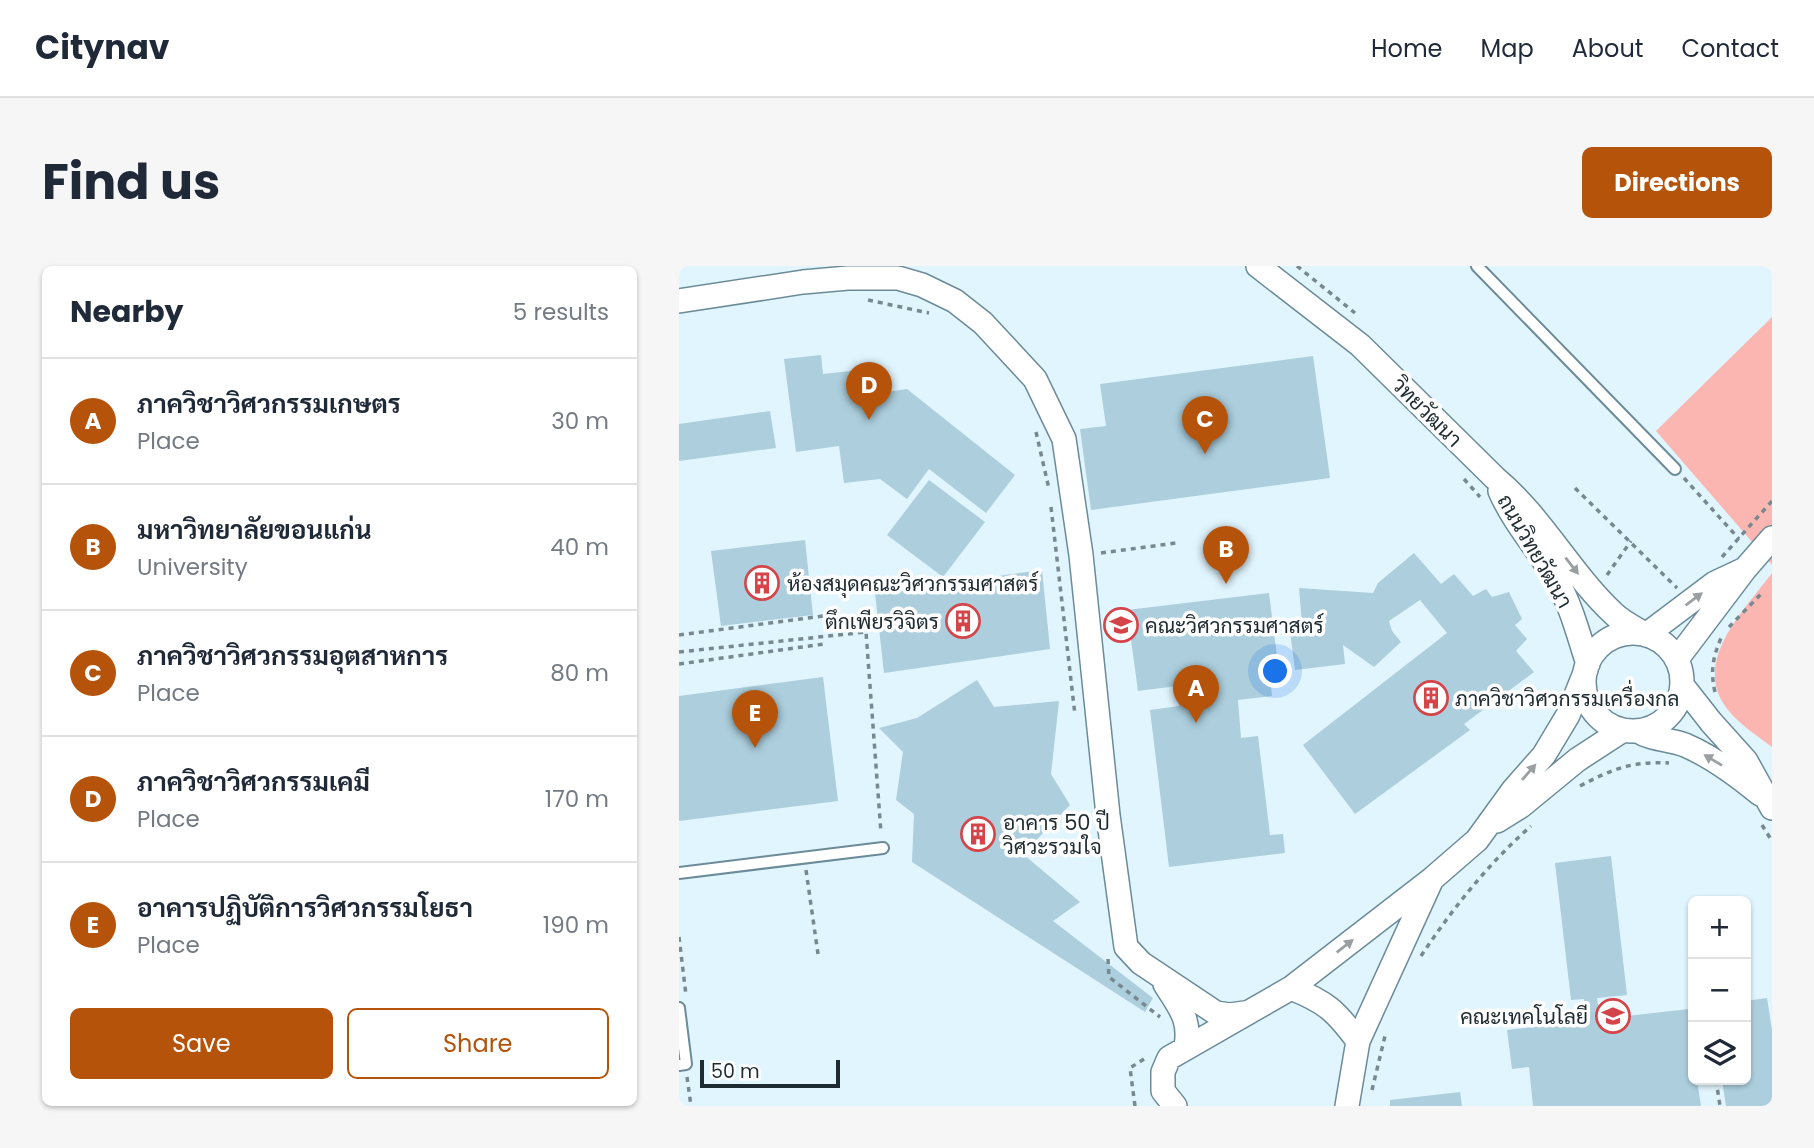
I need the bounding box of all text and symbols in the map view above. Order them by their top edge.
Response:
text: Citynav [35,24,169,71]
text: Home [1371,32,1443,65]
text: Map [1481,32,1534,65]
text: About [1572,32,1643,65]
text: Contact [1681,32,1779,65]
button: Directions [1582,147,1772,218]
text: Find us [42,148,220,216]
text: Nearby [70,290,184,333]
text: 5 results [513,296,609,328]
pin: D [846,362,892,420]
street label: วิทยวัฒนา [1385,370,1468,453]
text: ภาควิชาวิศวกรรมเกษตร [137,386,401,422]
pin: C [1182,396,1228,454]
text: A [85,405,101,437]
text: 30 m [551,405,609,437]
text: Place [137,425,200,457]
street label: ถนนวิทยวัฒนา [1491,489,1579,613]
text: มหาวิทยาลัยขอนแก่น [137,512,372,548]
pin: B [1203,526,1249,584]
text: B [85,531,101,563]
text: 40 m [550,531,609,563]
text: University [137,551,248,583]
one-way arrow [1564,557,1579,575]
building icon: ห้องสมุดคณะวิศวกรรมศาสตร์ [743,564,781,602]
place label: ห้องสมุดคณะวิศวกรรมศาสตร์ [787,569,1038,598]
one-way arrow [1685,593,1703,607]
building icon: ตึกเพียรวิจิตร [944,602,982,640]
school or university icon: คณะวิศวกรรมศาสตร์ [1102,606,1140,644]
place label: ตึกเพียรวิจิตร [825,607,939,636]
place label: คณะวิศวกรรมศาสตร์ [1145,611,1324,640]
text: ภาควิชาวิศวกรรมอุตสาหการ [137,638,448,674]
your location [1258,654,1292,688]
text: C [84,657,102,689]
text: 80 m [550,657,609,689]
pin: A [1173,665,1219,723]
text: Place [137,677,200,709]
building icon: ภาควิชาวิศวกรรมเครื่องกล [1412,679,1450,717]
place label: ภาควิชาวิศวกรรมเครื่องกล [1455,679,1679,713]
pin: E [732,690,778,748]
one-way arrow [1703,754,1722,766]
one-way arrow [1521,763,1536,780]
text: ภาควิชาวิศวกรรมเคมี [137,764,370,800]
text: D [85,783,101,815]
text: 170 m [545,783,609,815]
text: Place [137,803,200,835]
place label: อาคาร 50 ปี วิศวะรวมใจ [1003,808,1110,861]
building icon: อาคาร 50 ปี วิศวะรวมใจ [959,815,997,853]
text: อาคารปฏิบัติการวิศวกรรมโยธา [137,890,473,926]
map controls [1688,896,1751,1085]
button: + [1688,896,1751,959]
text: E [87,909,99,941]
text: 190 m [543,909,609,941]
text: Place [137,929,200,961]
one-way arrow [1335,938,1353,953]
button: − [1688,959,1751,1022]
school or university icon: คณะเทคโนโลยี [1594,997,1632,1035]
place label: คณะเทคโนโลยี [1460,1002,1588,1031]
button: Save [70,1008,333,1079]
button: Share [347,1008,609,1079]
button: layers [1688,1022,1751,1085]
scale bar [700,1057,840,1089]
text: 50 m [711,1058,760,1085]

